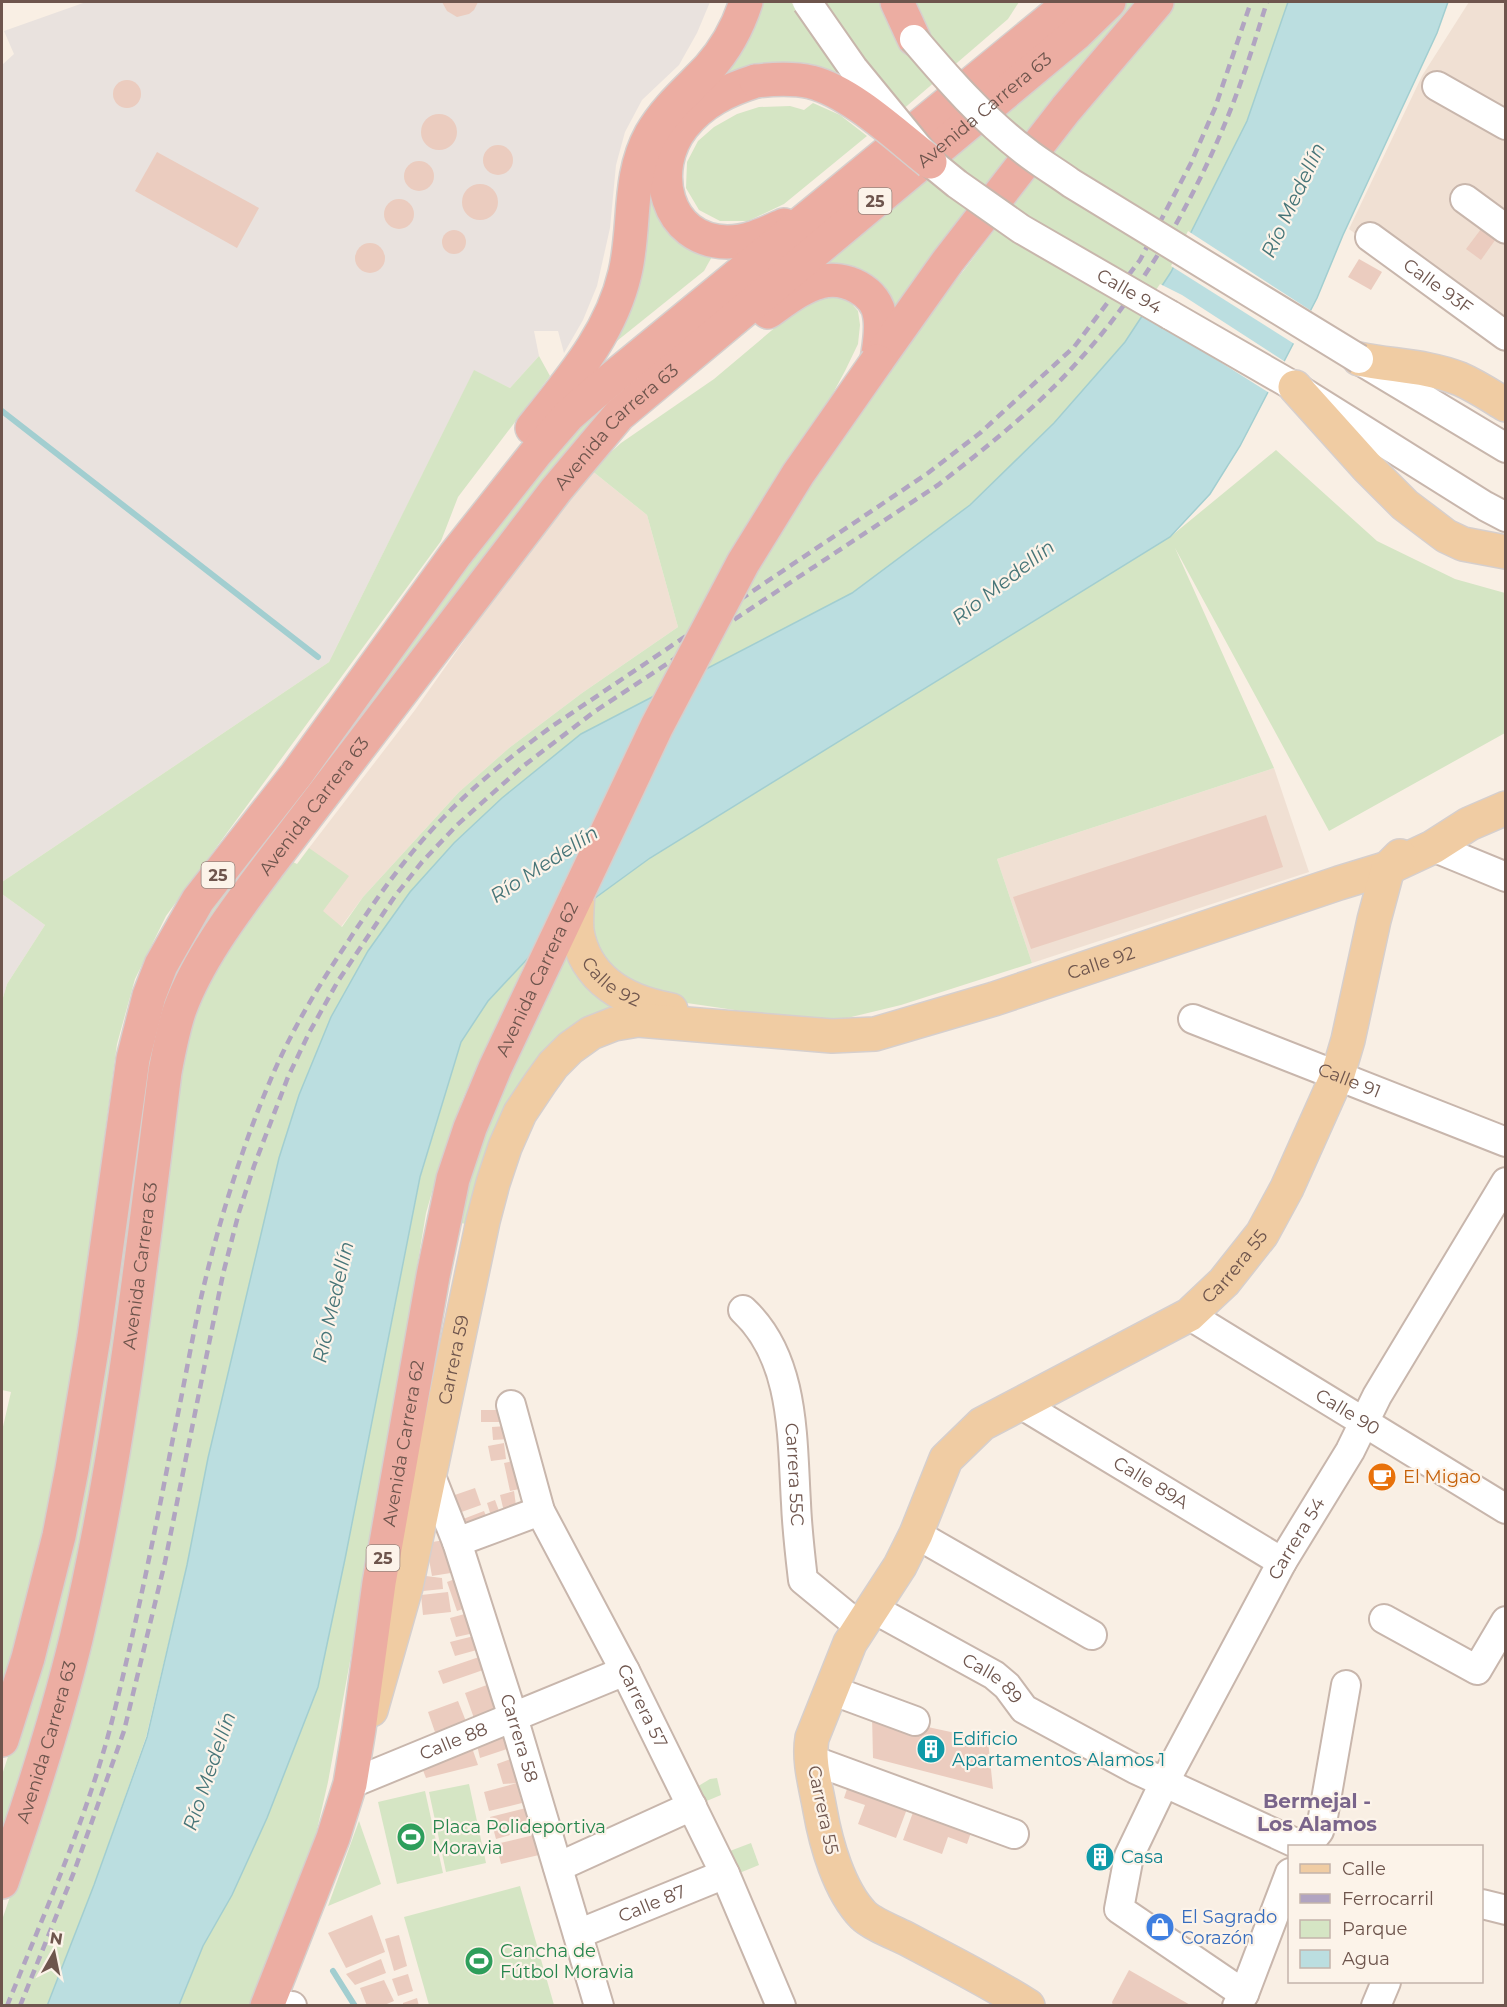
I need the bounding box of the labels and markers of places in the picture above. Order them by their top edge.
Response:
cafe icon: El Migao [1366,1461,1398,1493]
place label: El Migao [1403,1466,1481,1488]
place label: Edificio Apartamentos Alamos 1 [952,1728,1165,1771]
building icon: Edificio Apartamentos Alamos 1 [915,1733,947,1765]
place label: Placa Polideportiva Moravia [432,1816,606,1859]
sports icon: Placa Polideportiva Moravia [395,1821,427,1853]
building icon: Casa [1084,1841,1116,1873]
place label: Casa [1121,1846,1164,1868]
place label: El Sagrado Corazón [1181,1906,1277,1949]
shop icon: El Sagrado Corazón [1144,1911,1176,1943]
place label: Cancha de Fútbol Moravia [500,1940,634,1983]
sports icon: Cancha de Fútbol Moravia [463,1945,495,1977]

